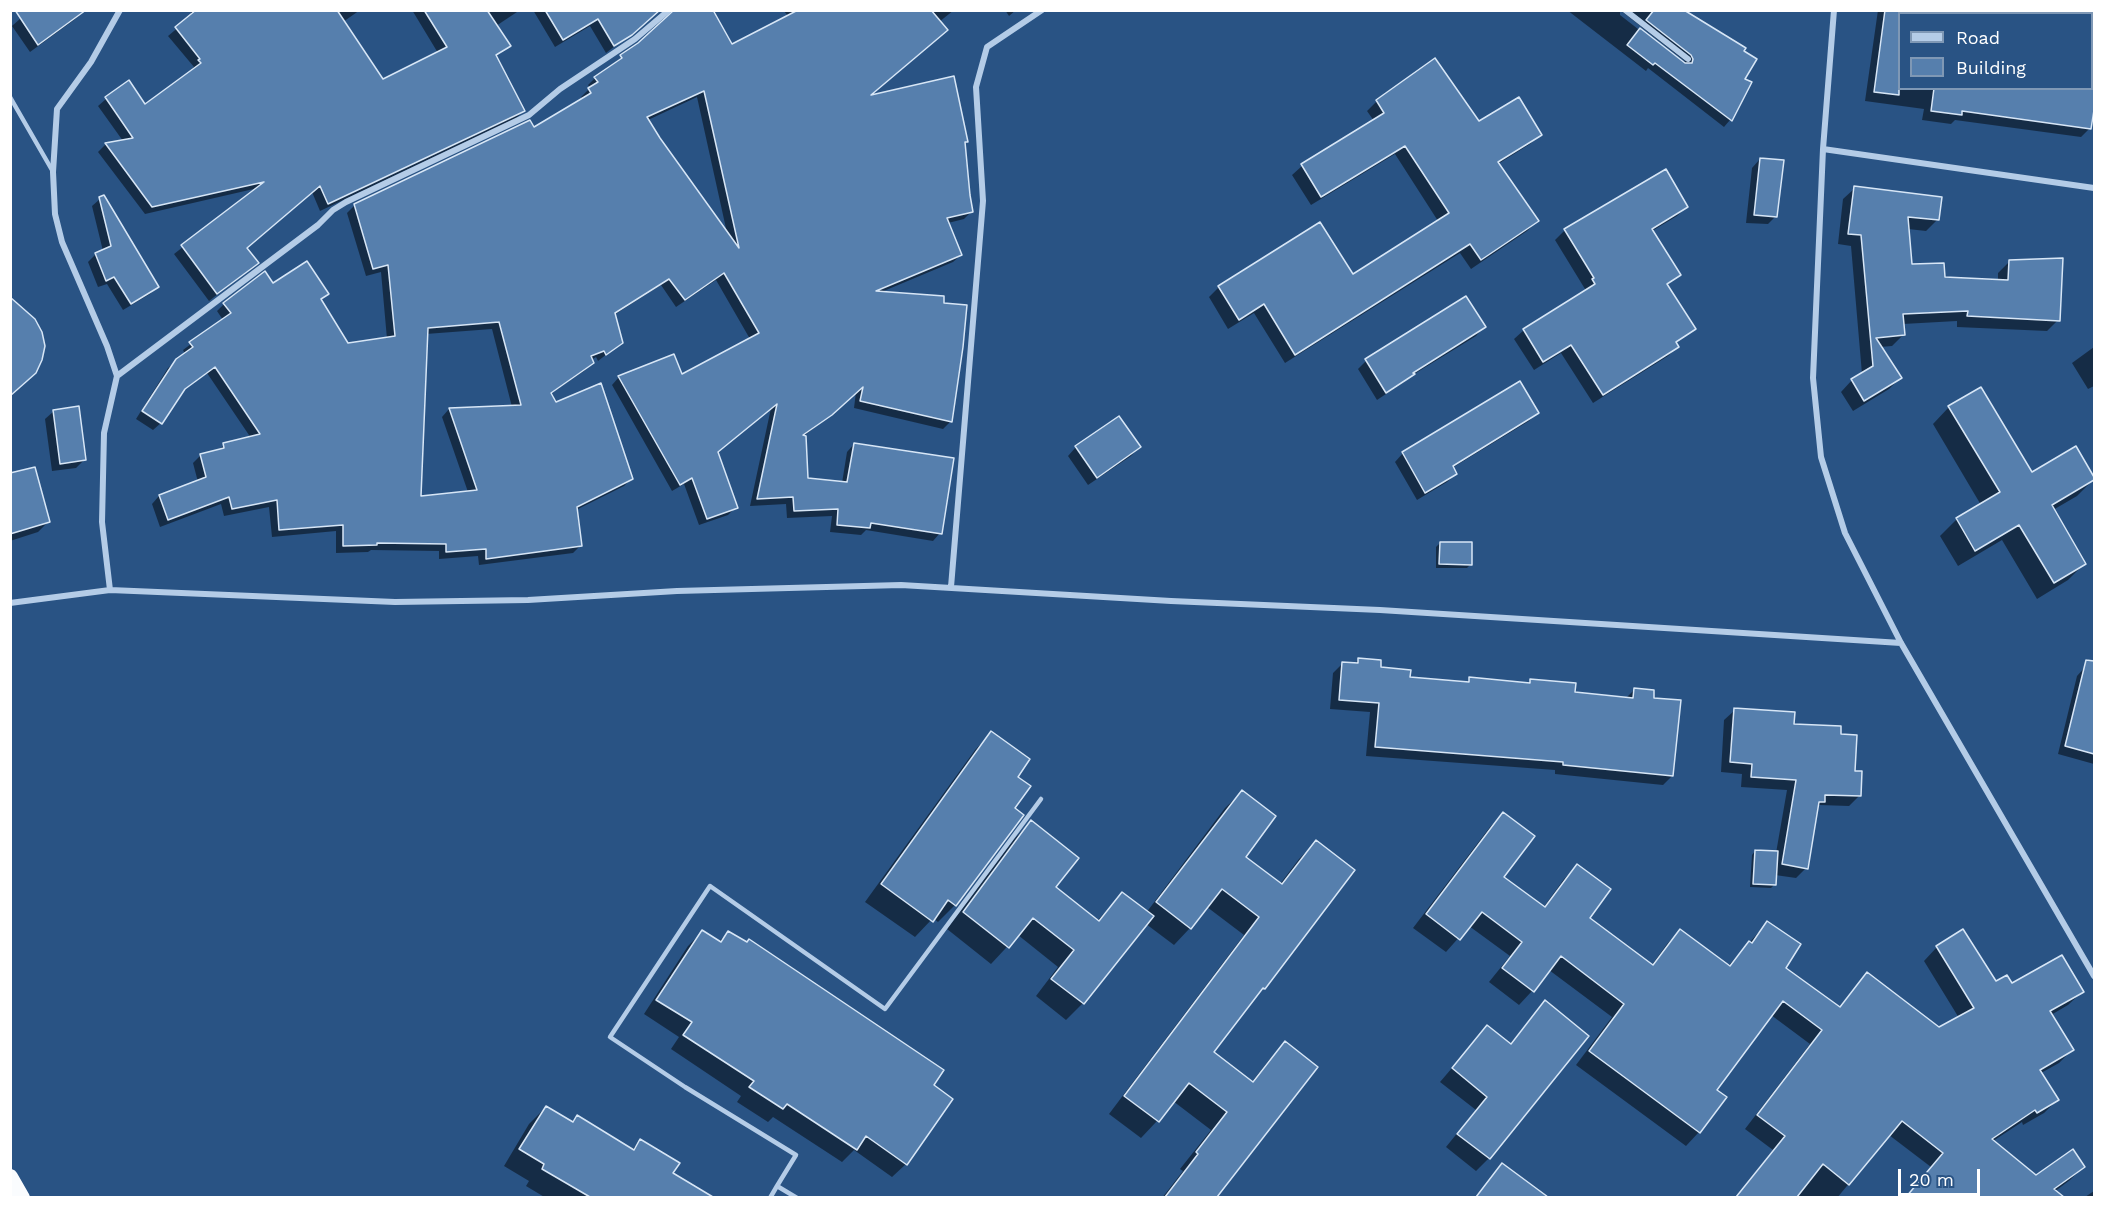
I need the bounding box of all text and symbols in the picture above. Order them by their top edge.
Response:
legend [1898,12,2093,90]
text: Road [1956,27,2000,48]
text: Building [1956,57,2026,78]
scale bar [1901,1157,1984,1195]
text: 20 m [1909,1169,1954,1190]

